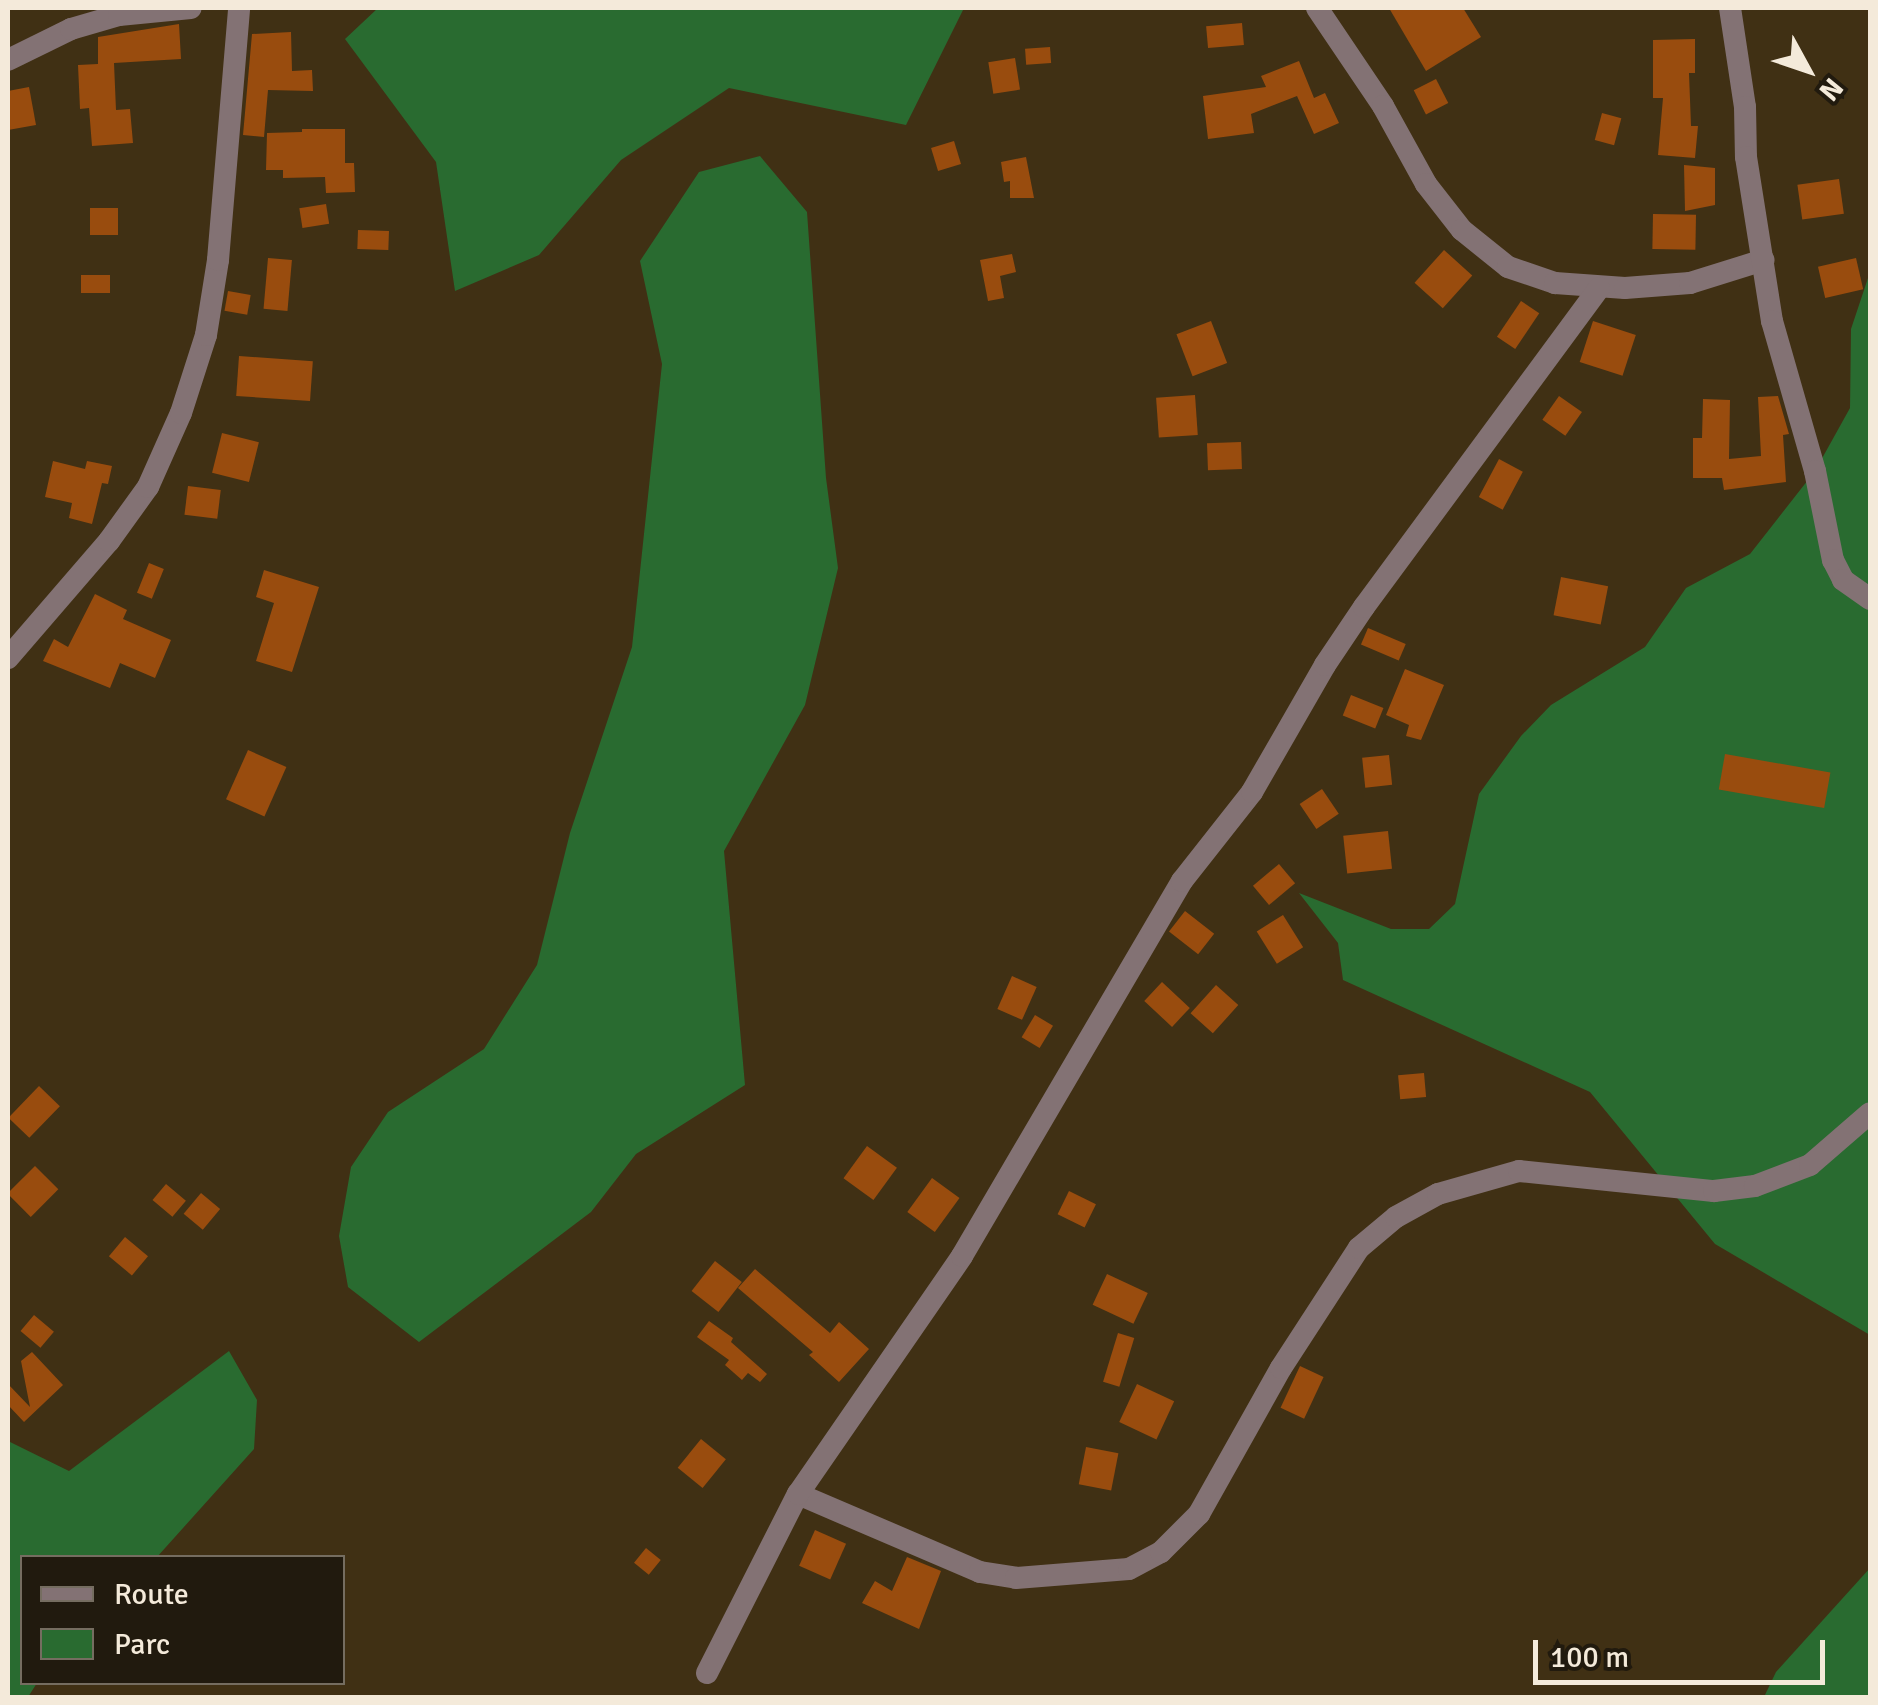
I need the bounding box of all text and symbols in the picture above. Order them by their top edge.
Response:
north arrow [1758,20,1858,120]
text: N [1812,71,1850,108]
legend [20,1555,345,1685]
text: Route [114,1576,189,1613]
scale bar [1538,1620,1830,1682]
text: Parc [114,1626,170,1663]
text: 100 m [1550,1639,1629,1676]

